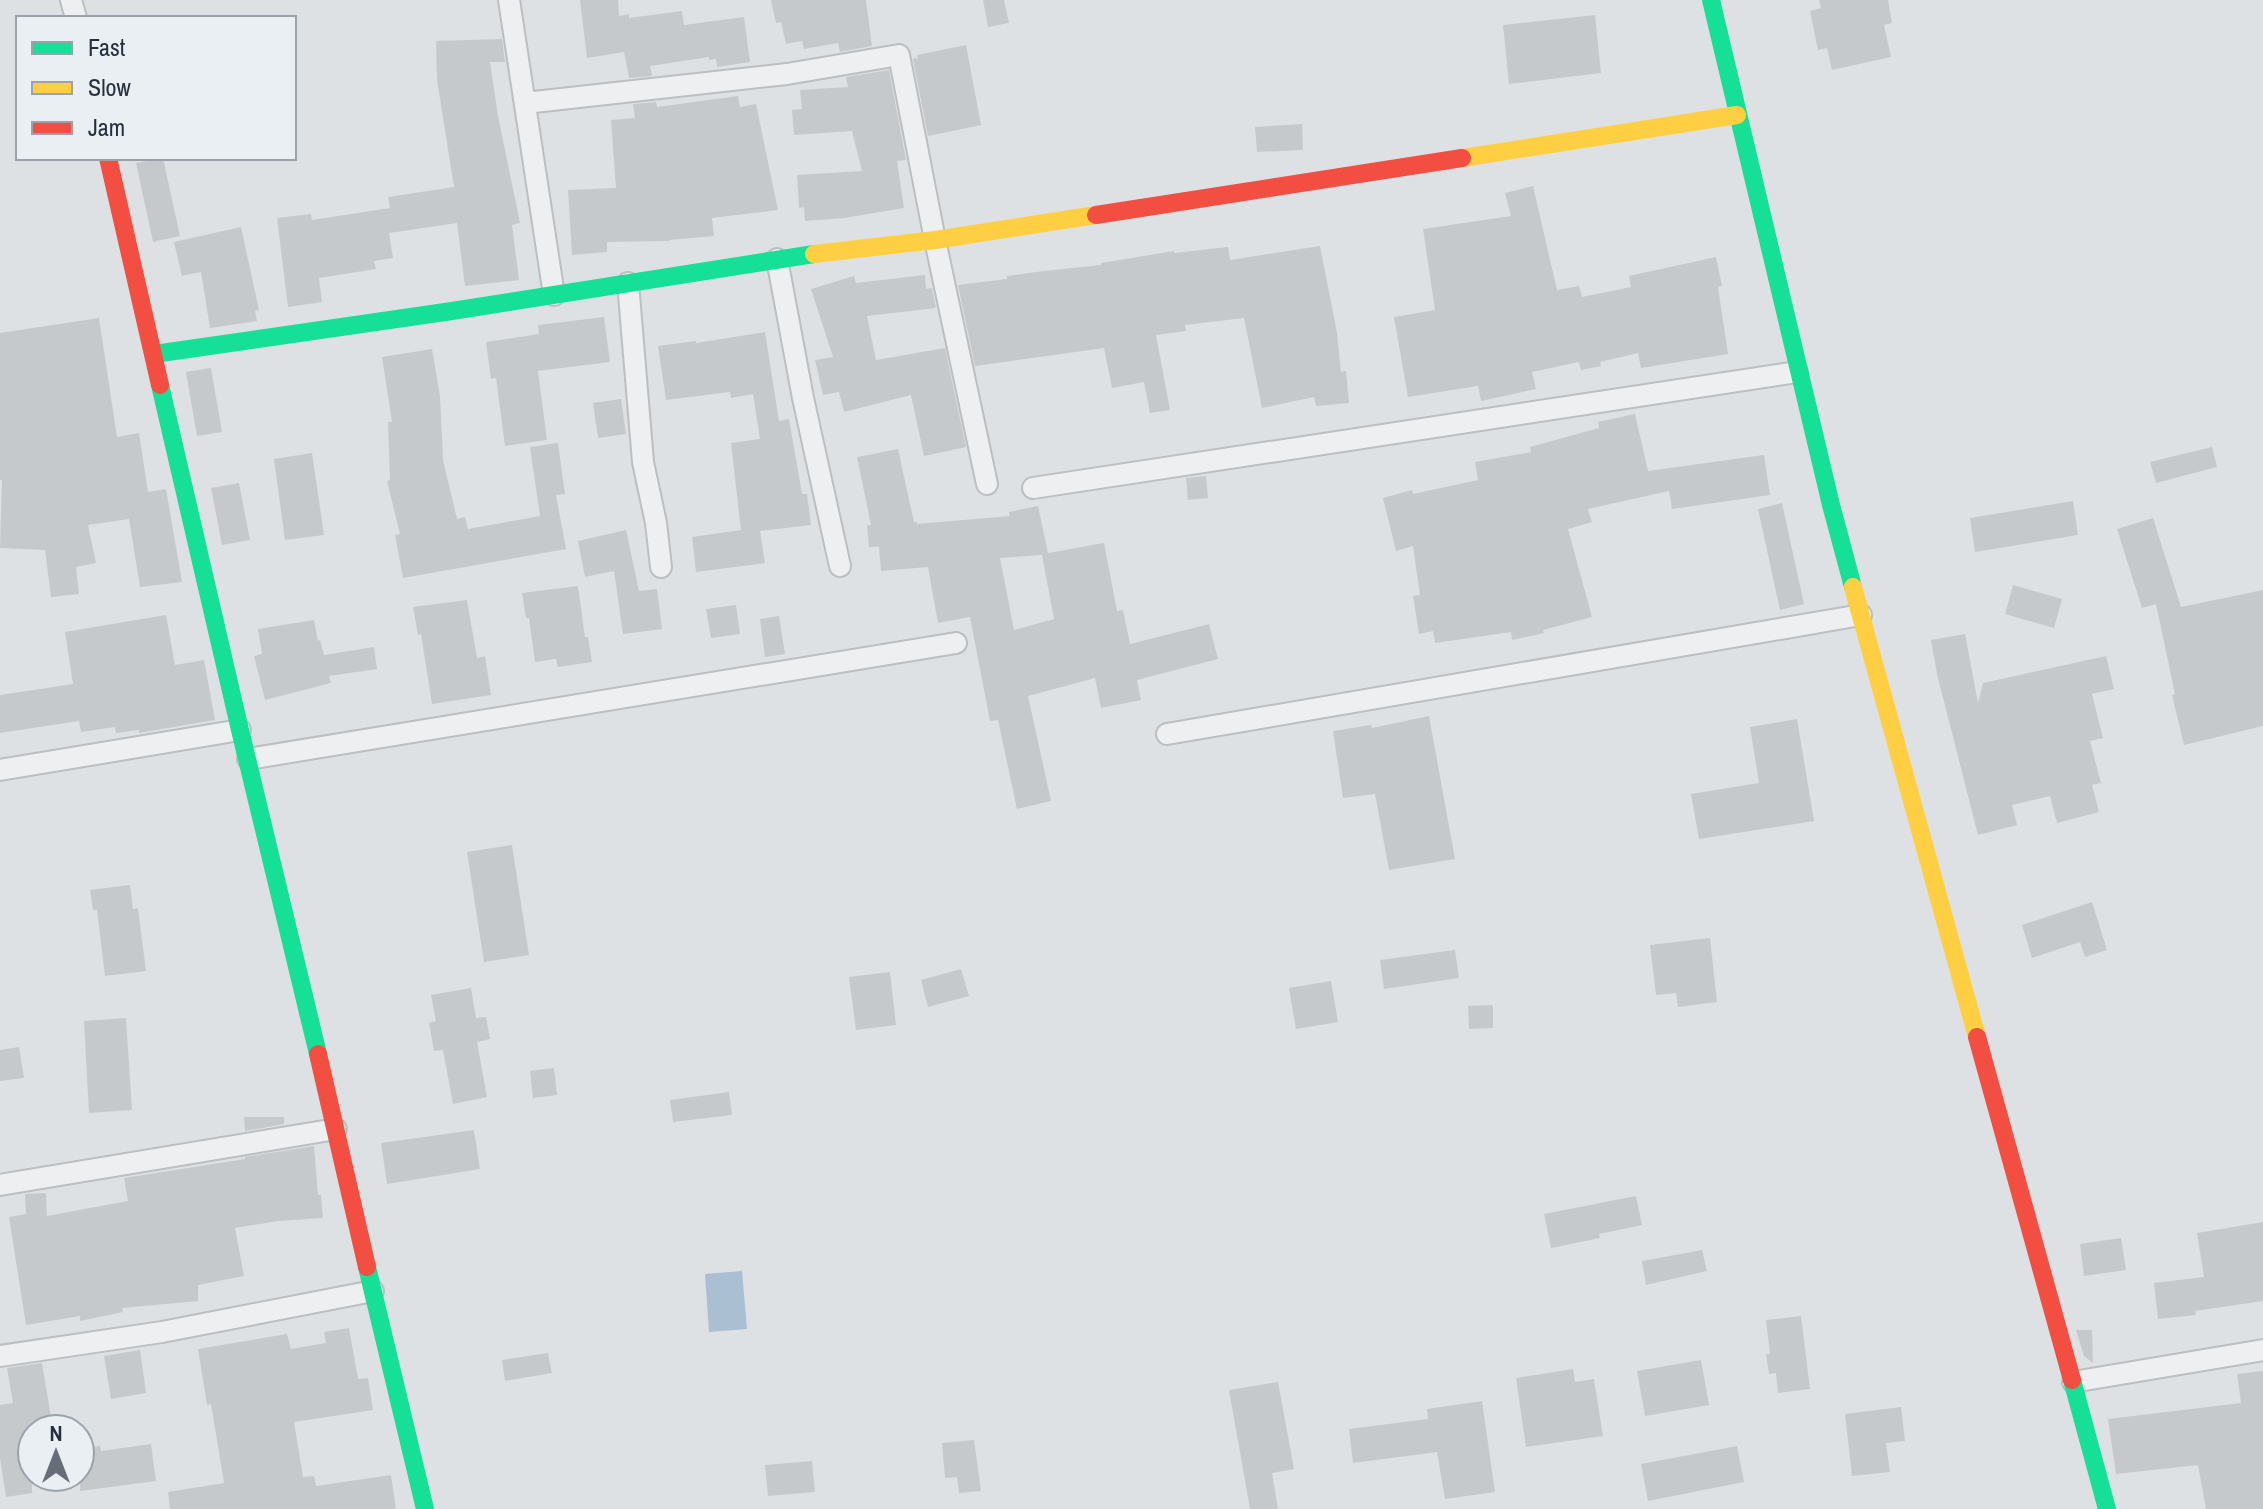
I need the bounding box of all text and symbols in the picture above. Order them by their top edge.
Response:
legend [16,16,296,160]
text: Fast [88,31,126,63]
text: Slow [88,71,131,103]
text: Jam [88,111,125,143]
north arrow [16,1413,96,1493]
text: N [49,1418,63,1448]

